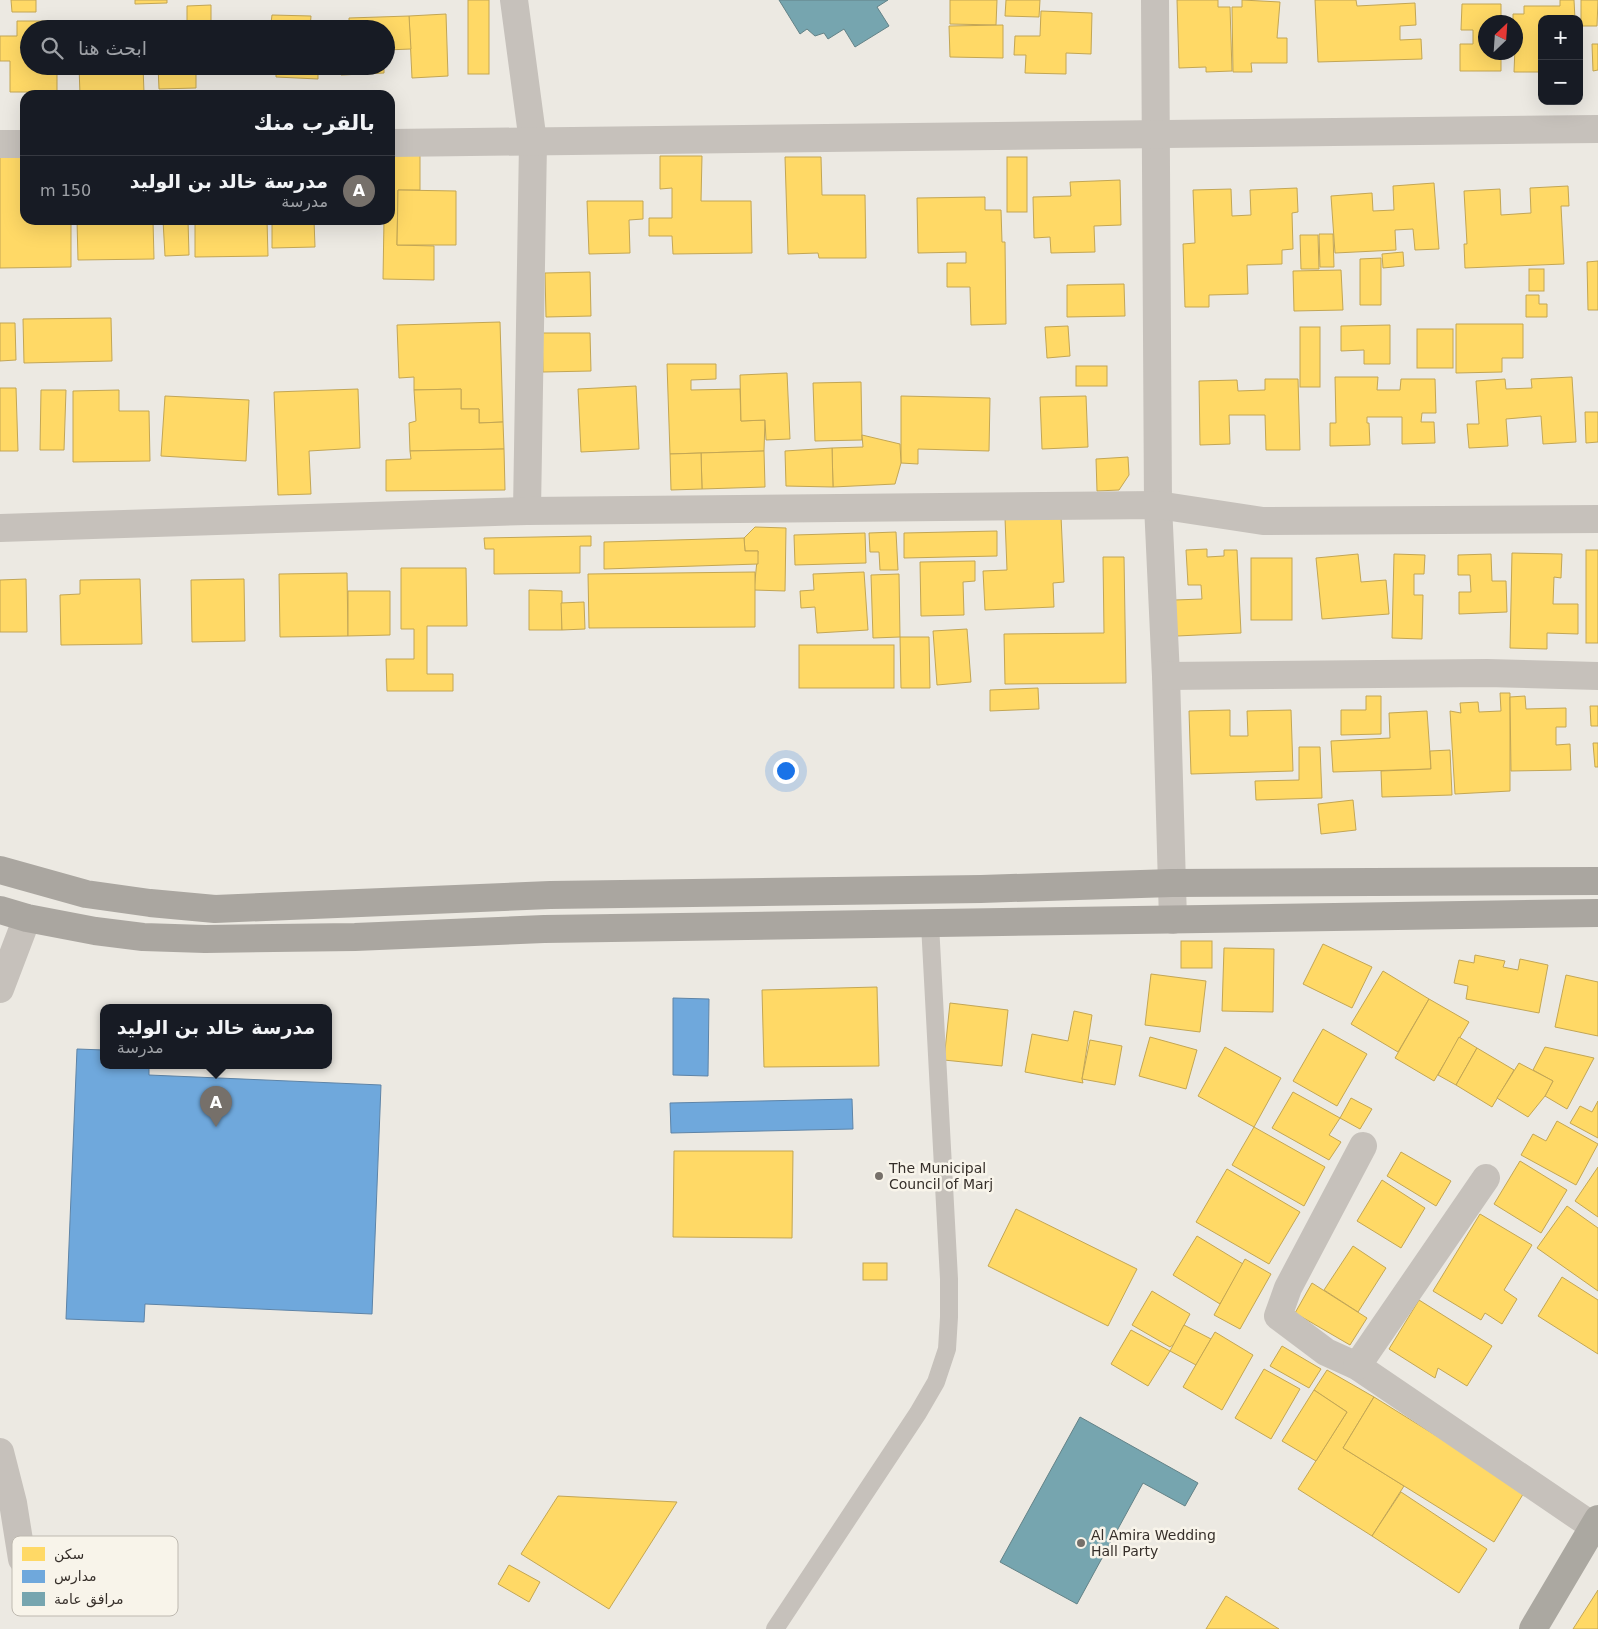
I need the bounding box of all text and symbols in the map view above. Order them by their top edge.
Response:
north arrow [1478,15,1523,60]
map controls [1538,15,1583,105]
button: + [1538,15,1583,60]
search box [20,20,395,75]
icon: search [38,34,66,62]
text: ابحث هنا [78,37,147,59]
button: − [1538,60,1583,105]
text: بالقرب منك [254,111,375,135]
text: مدرسة خالد بن الوليد [130,170,328,192]
text: 150 m [40,181,91,200]
text: A [353,181,365,200]
text: مدرسة [281,192,328,211]
your location [773,758,799,784]
popup [100,1004,332,1069]
text: مدرسة خالد بن الوليد [117,1016,315,1038]
text: مدرسة [117,1038,164,1057]
pin: A [200,1086,232,1127]
place label: The Municipal Council of Marj [888,1160,993,1192]
marker: The Municipal Council of Marj [873,1170,885,1182]
place label: Al Amira Wedding Hall Party [1091,1527,1216,1559]
legend [12,1536,178,1616]
marker: Al Amira Wedding Hall Party [1075,1537,1087,1549]
text: سكن [54,1546,84,1563]
text: مدارس [54,1568,97,1585]
text: مرافق عامة [54,1591,124,1608]

